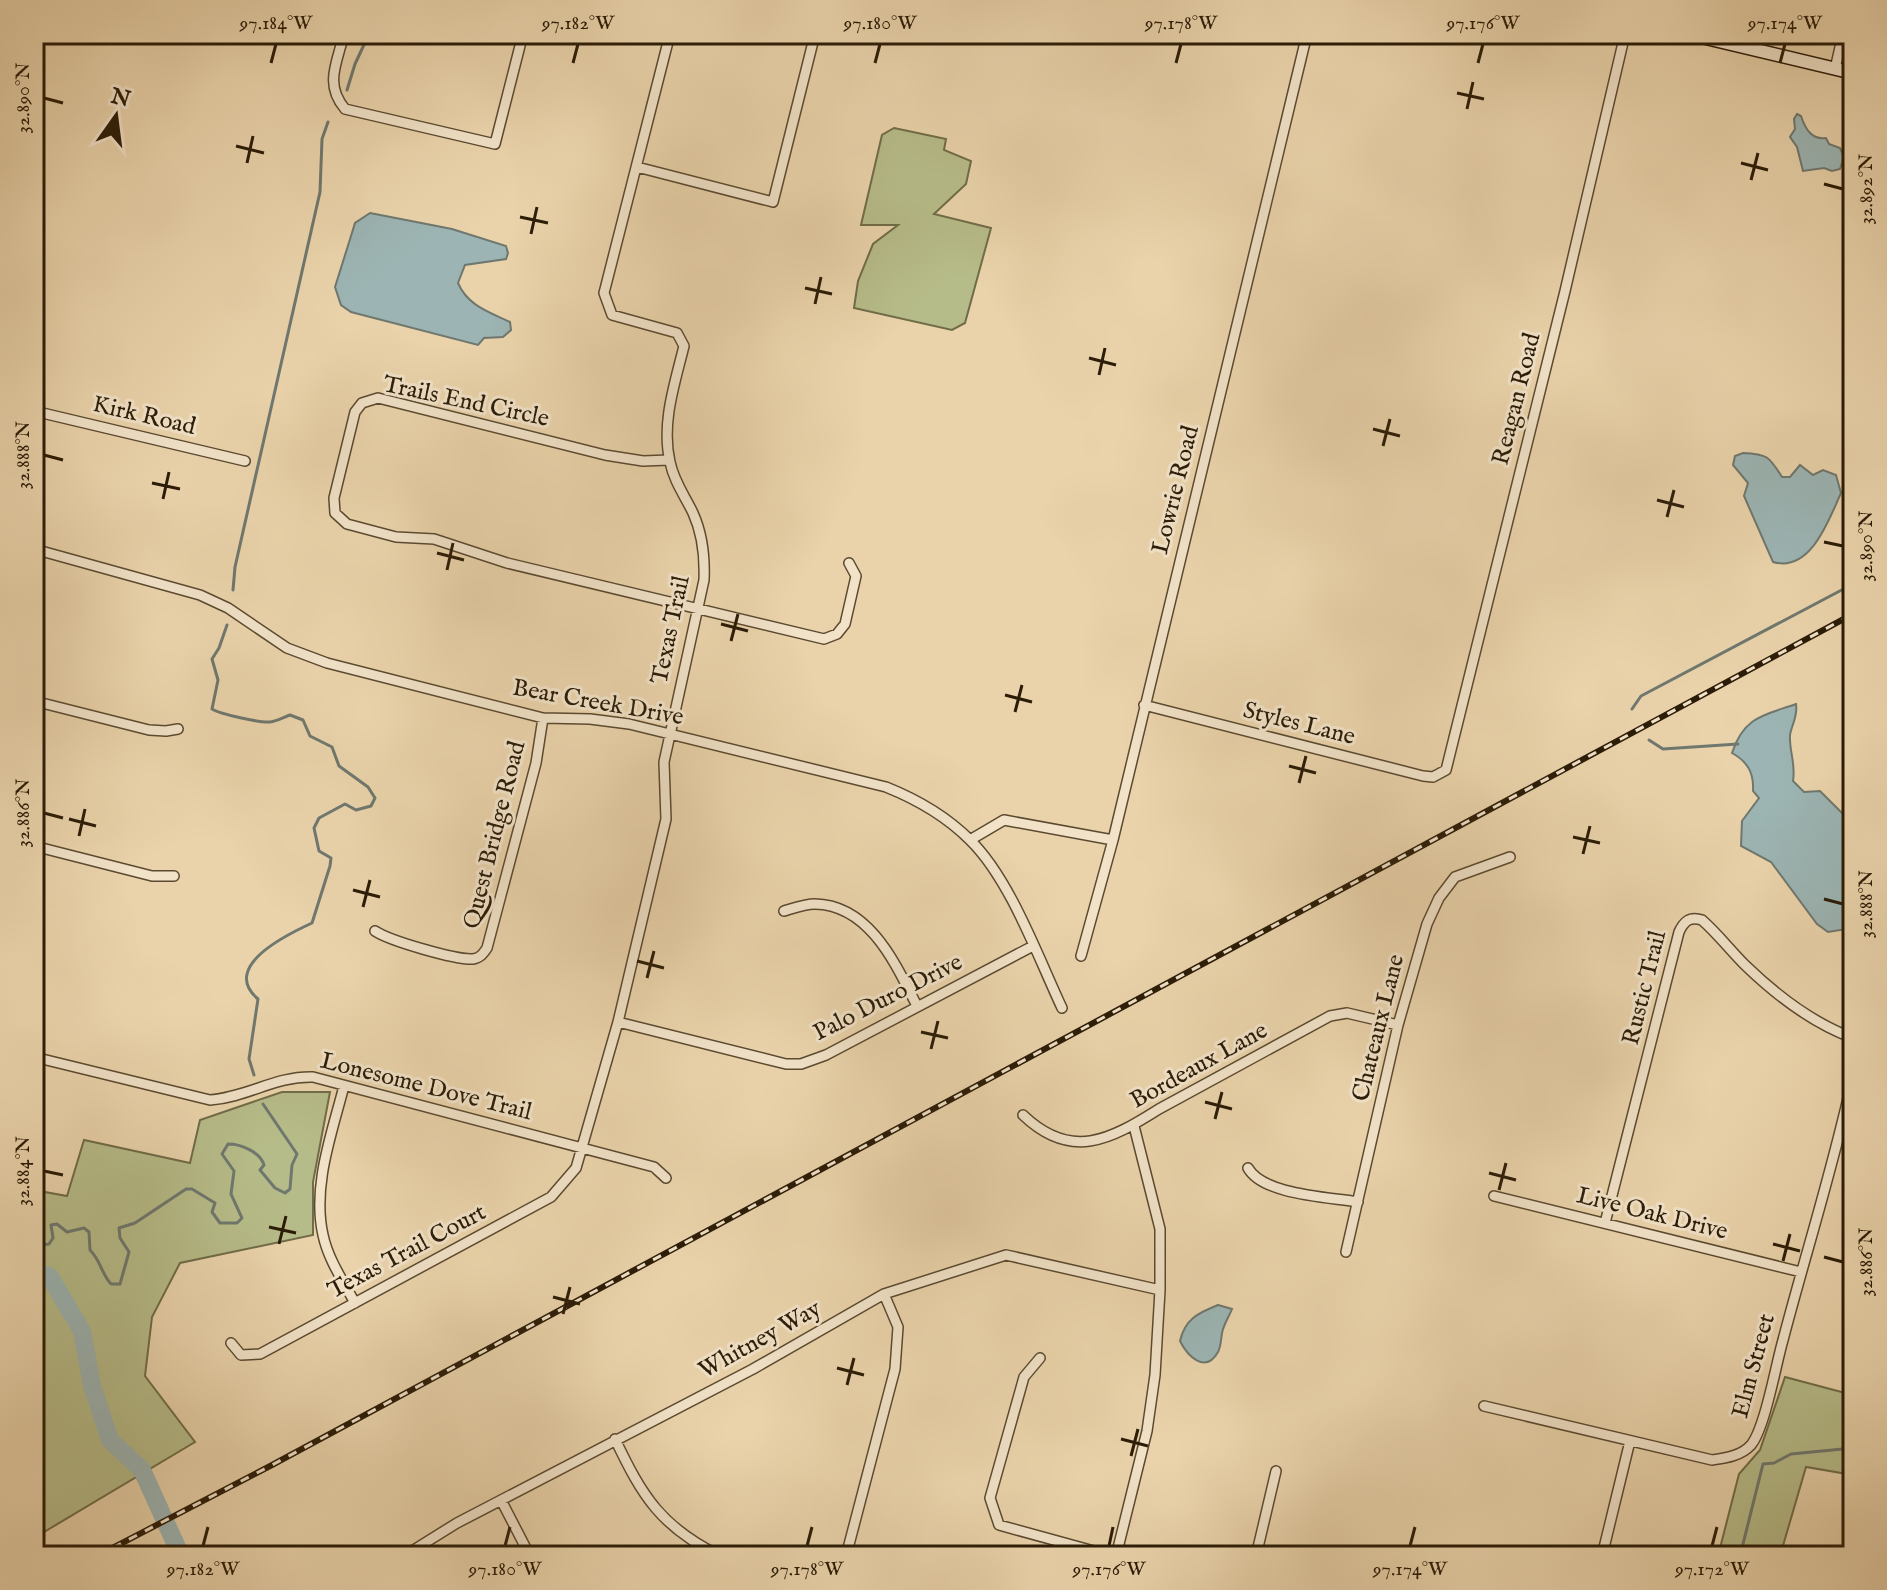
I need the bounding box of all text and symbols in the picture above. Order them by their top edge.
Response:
text: 97.184°W [239,11,313,36]
text: 97.182°W [541,11,615,36]
text: 97.180°W [843,11,917,36]
text: 97.178°W [1144,11,1218,36]
text: 97.176°W [1445,11,1520,36]
text: 97.174°W [1747,11,1823,36]
text: 32.890°N [11,62,36,134]
north arrow [76,76,156,156]
text: N [107,82,133,114]
text: 32.892°N [1854,154,1879,224]
street label: Reagan Road [1486,329,1548,468]
street label: Trails End Circle [380,369,552,435]
street label: Kirk Road [89,389,199,443]
text: 32.888°N [11,421,36,489]
street label: Lowrie Road [1145,422,1207,557]
text: 32.890°N [1854,510,1879,582]
street label: Texas Trail [644,573,698,687]
street label: Bear Creek Drive [510,673,686,733]
street label: Styles Lane [1240,695,1358,753]
street label: Quest Bridge Road [457,738,533,932]
text: 32.886°N [11,779,36,847]
text: 32.888°N [1854,870,1879,938]
street label: Rustic Trail [1616,927,1674,1048]
street label: Palo Duro Drive [808,947,968,1049]
street label: Chateaux Lane [1346,951,1412,1105]
street label: Bordeaux Lane [1125,1016,1273,1116]
street label: Lonesome Dove Trail [317,1046,535,1128]
text: 32.884°N [11,1136,36,1206]
street label: Live Oak Drive [1573,1180,1731,1248]
street label: Texas Trail Court [323,1197,491,1307]
text: 32.886°N [1854,1228,1879,1296]
street label: Whitney Way [693,1294,827,1386]
street label: Elm Street [1725,1310,1783,1422]
text: 97.182°W [166,1557,240,1582]
text: 97.180°W [468,1557,542,1582]
text: 97.178°W [770,1557,844,1582]
text: 97.176°W [1071,1557,1146,1582]
text: 97.174°W [1372,1557,1448,1582]
text: 97.172°W [1674,1557,1750,1582]

